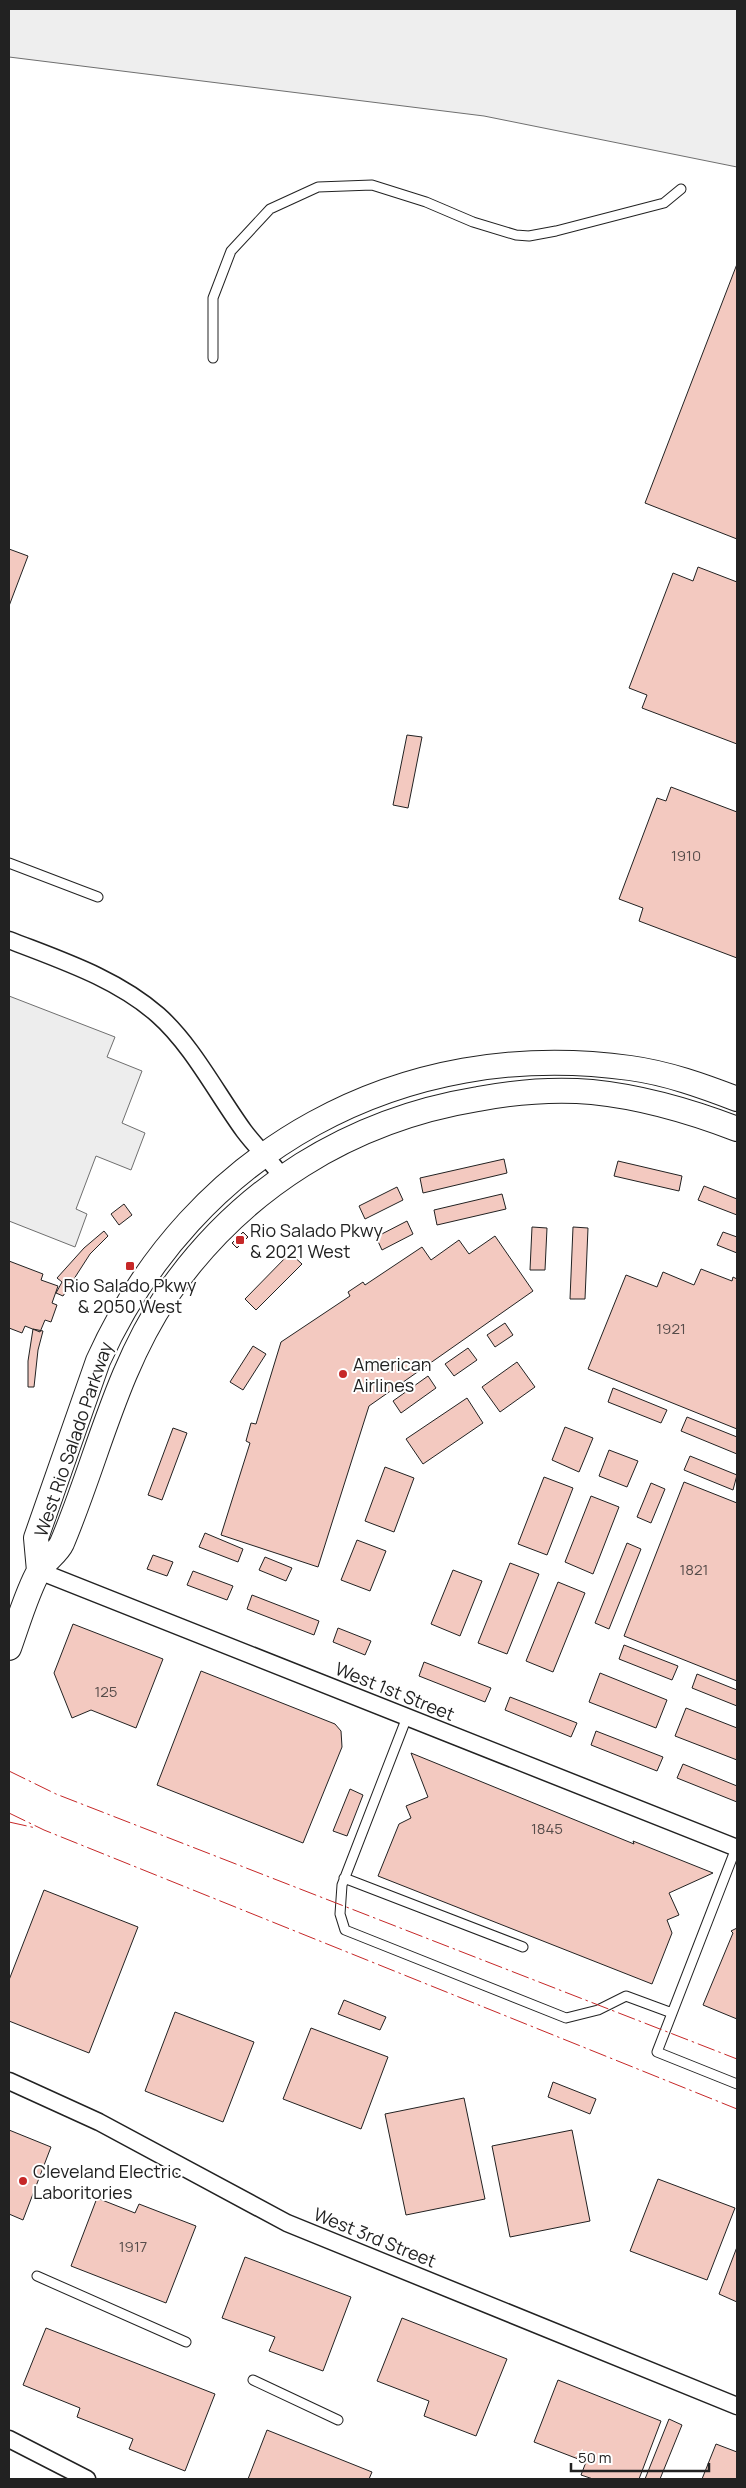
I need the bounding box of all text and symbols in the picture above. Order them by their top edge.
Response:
house number: 1910 [671,845,701,866]
place label: Rio Salado Pkwy & 2021 West [250,1218,384,1263]
marker: Rio Salado Pkwy & 2021 West [234,1234,246,1246]
marker: Rio Salado Pkwy & 2050 West [124,1260,136,1272]
place label: Rio Salado Pkwy & 2050 West [63,1273,197,1318]
house number: 1921 [656,1318,686,1339]
street label: West Rio Salado Parkway [28,1338,118,1540]
place label: American Airlines [353,1352,431,1397]
marker: American Airlines [337,1368,349,1380]
house number: 1821 [680,1559,708,1580]
street label: West 1st Street [332,1656,458,1726]
house number: 125 [94,1681,118,1702]
house number: 1845 [531,1818,563,1839]
place label: Cleveland Electric Laboritories [33,2159,181,2204]
marker: Cleveland Electric Laboritories [17,2175,29,2187]
street label: West 3rd Street [310,2202,440,2272]
house number: 1917 [119,2236,147,2257]
scale bar [571,2440,708,2472]
text: 50 m [578,2447,612,2468]

